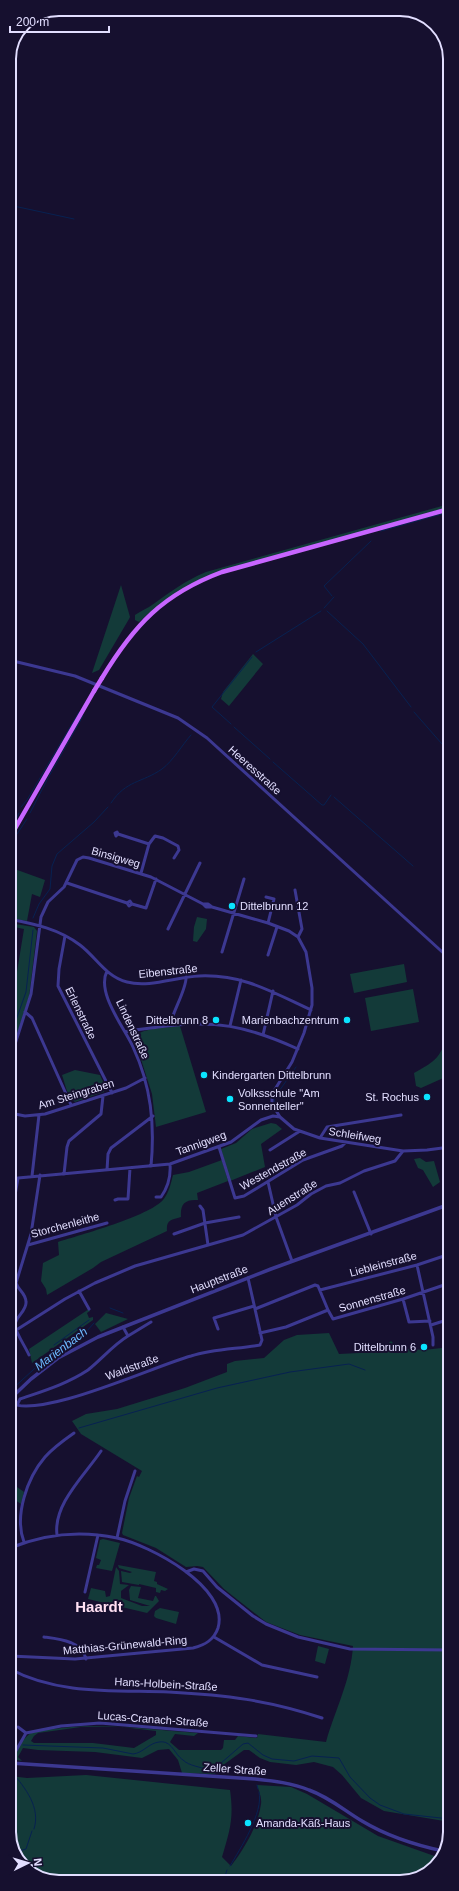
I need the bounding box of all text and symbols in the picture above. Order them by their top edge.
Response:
scale bar [10,8,109,34]
text: 200 m [16,15,49,29]
street label: Heeresstraße [226,743,284,797]
street label: Binsigweg [90,844,142,870]
place label: Dittelbrunn 12 [240,900,309,912]
marker: Dittelbrunn 12 [227,901,237,911]
street label: Eibenstraße [138,962,198,980]
street label: Erlenstraße [63,985,99,1041]
street label: Lindenstraße [114,997,152,1061]
place label: Dittelbrunn 8 [146,1014,208,1026]
place label: Marienbachzentrum [242,1014,339,1026]
marker: Dittelbrunn 8 [211,1015,221,1025]
marker: Marienbachzentrum [342,1015,352,1025]
place label: Kindergarten Dittelbrunn [212,1069,331,1081]
marker: Kindergarten Dittelbrunn [199,1070,209,1080]
street label: Am Steingraben [37,1077,115,1111]
place label: Volksschule "Am Sonnenteller" [238,1087,320,1112]
place label: St. Rochus [365,1091,419,1103]
marker: St. Rochus [422,1092,432,1102]
marker: Volksschule "Am Sonnenteller" [225,1094,235,1104]
street label: Schleifweg [328,1125,382,1145]
street label: Tannigweg [174,1128,228,1158]
street label: Westendstraße [238,1146,308,1192]
street label: Auenstraße [265,1177,319,1217]
street label: Storchenleithe [29,1210,101,1240]
street label: Liebleinstraße [348,1249,418,1279]
street label: Hauptstraße [189,1263,249,1295]
street label: Sonnenstraße [337,1284,407,1314]
water label: Marienbach [32,1324,91,1373]
place label: Dittelbrunn 6 [354,1341,416,1353]
marker: Dittelbrunn 6 [419,1342,429,1352]
street label: Waldstraße [104,1352,160,1382]
district label: Haardt [75,1598,123,1615]
street label: Matthias-Grünewald-Ring [62,1634,188,1656]
street label: Hans-Holbein-Straße [114,1675,218,1693]
street label: Lucas-Cranach-Straße [97,1709,209,1729]
street label: Zeller Straße [203,1761,267,1777]
place label: Amanda-Käß-Haus [256,1817,351,1829]
marker: Amanda-Käß-Haus [243,1818,253,1828]
north arrow [8,1843,48,1883]
text: N [32,1858,44,1867]

